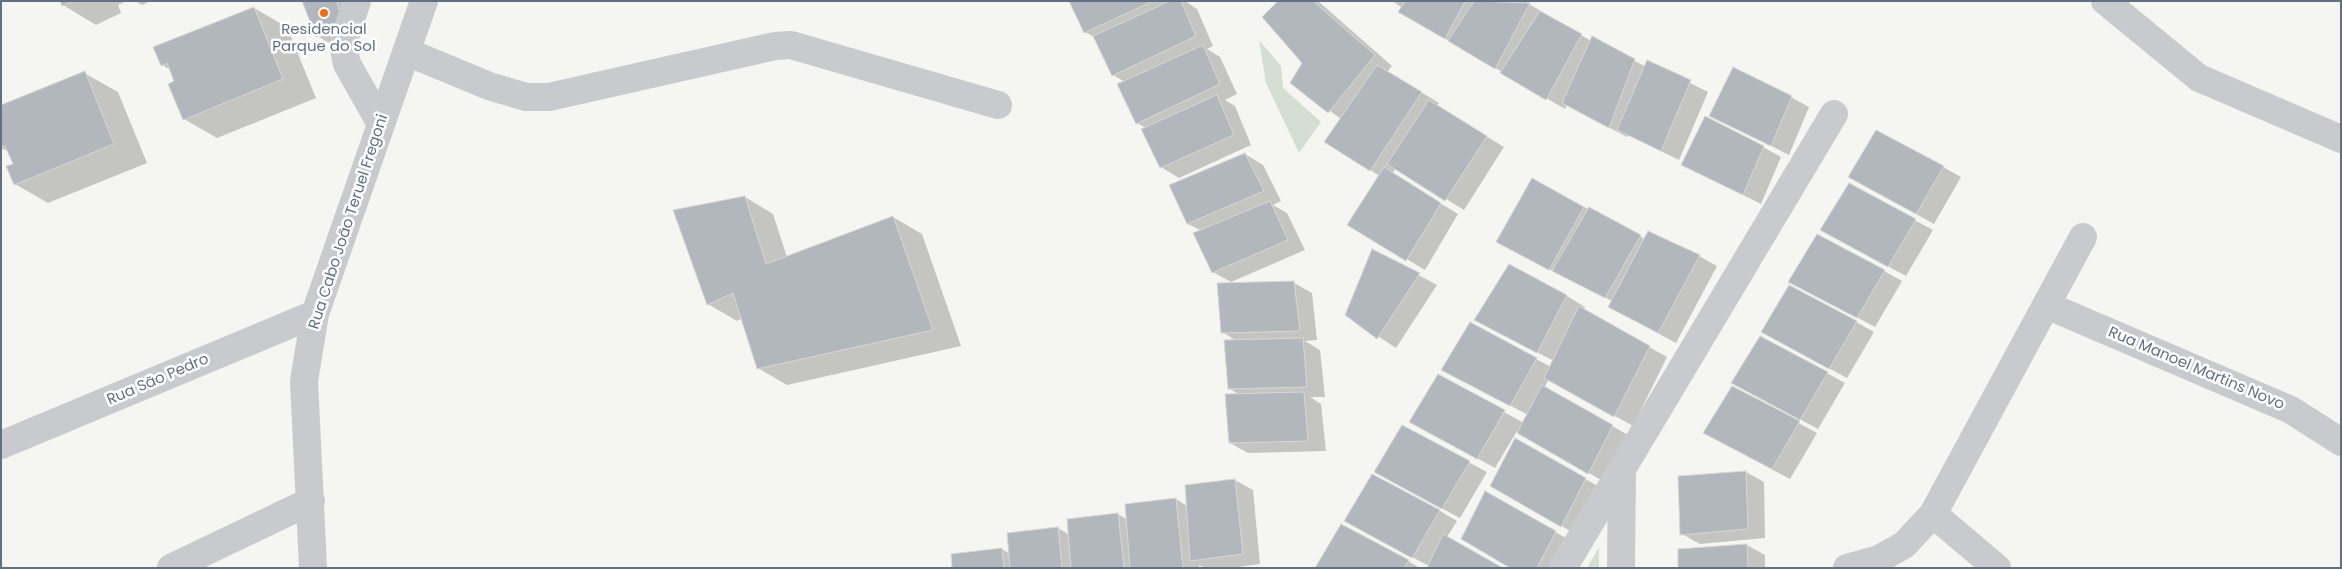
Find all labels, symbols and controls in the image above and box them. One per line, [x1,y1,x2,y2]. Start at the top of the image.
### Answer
marker: Residencial Parque do Sol [318,7,330,19]
place label: Residencial Parque do Sol [272,21,376,56]
street label: Rua Cabo João Teruel Fregoni [306,112,392,332]
street label: Rua Manoel Martins Novo [2105,324,2287,414]
street label: Rua São Pedro [104,350,212,410]

